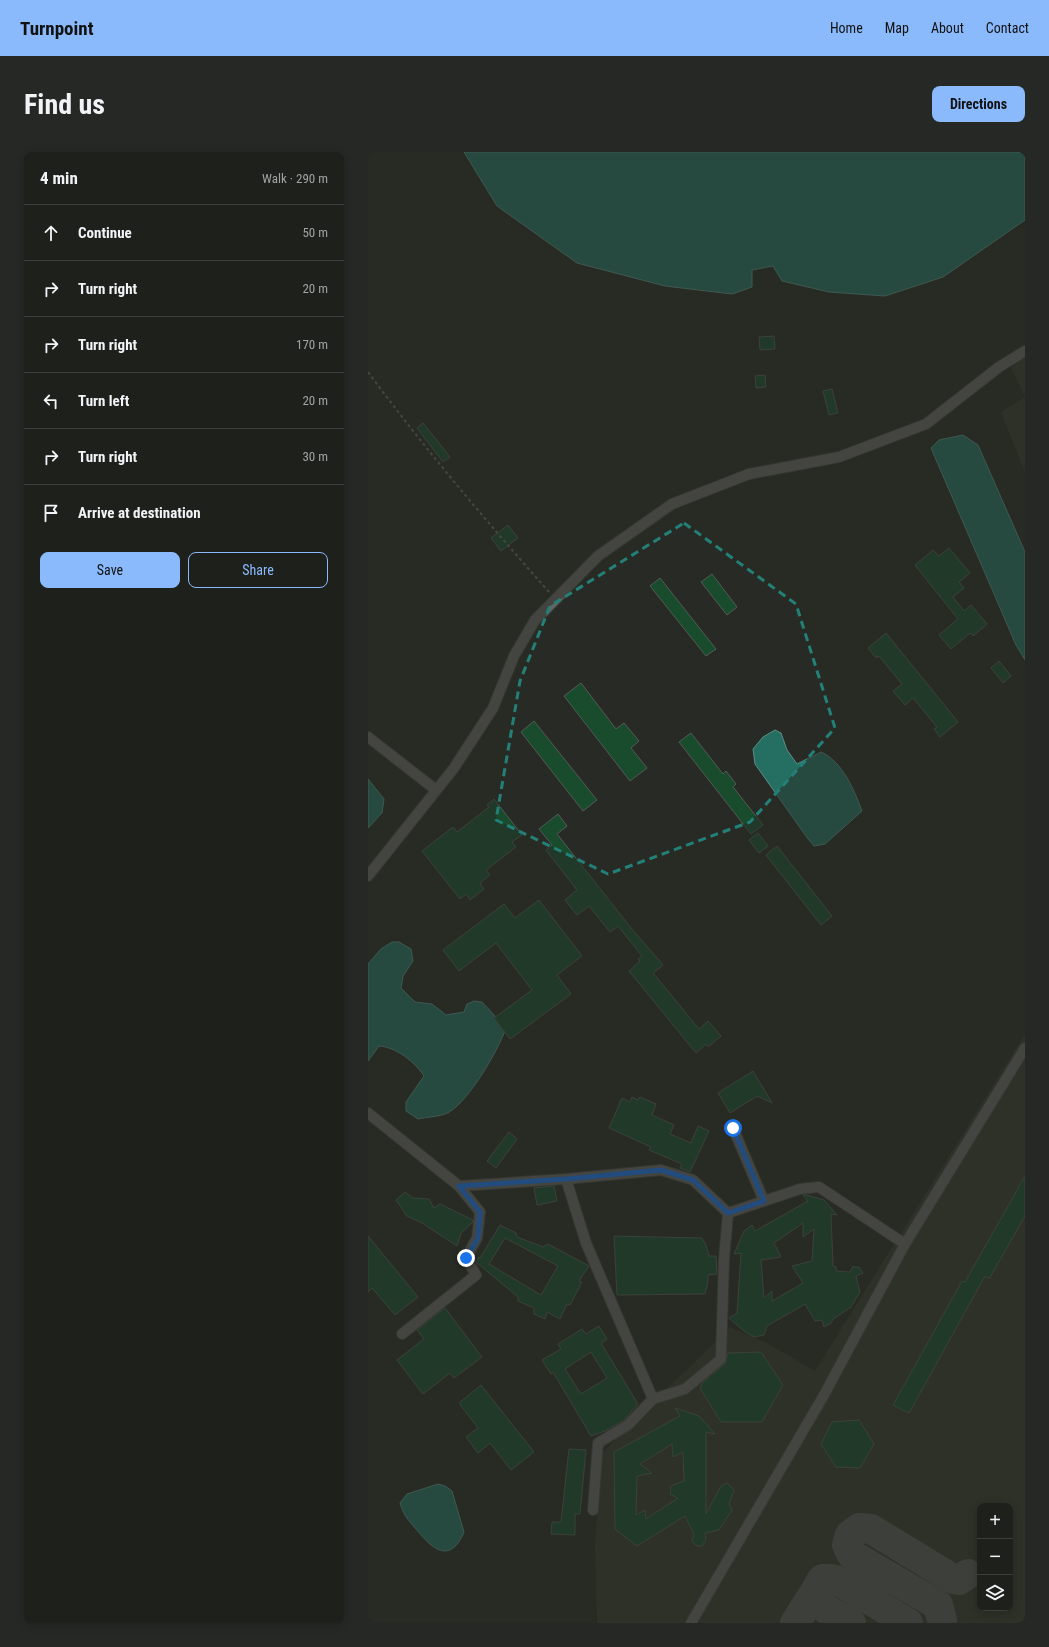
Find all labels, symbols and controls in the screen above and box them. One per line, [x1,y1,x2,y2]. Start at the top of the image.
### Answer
text: Turnpoint [20,17,94,40]
text: Home [830,20,863,36]
text: Map [885,20,909,36]
text: About [931,20,964,36]
text: Contact [986,20,1029,36]
button: Directions [932,86,1025,122]
text: Find us [24,88,105,121]
text: 4 min [40,168,78,188]
text: Walk · 290 m [262,171,328,186]
icon: ahead [40,222,62,244]
text: Continue [78,224,132,242]
text: 50 m [302,225,328,240]
icon: right [40,278,62,300]
text: Turn right [78,280,137,298]
text: 20 m [302,281,328,296]
icon: right [40,334,62,356]
text: Turn right [78,336,137,354]
text: 170 m [296,337,328,352]
icon: left [40,390,62,412]
text: Turn left [78,392,129,410]
text: 20 m [302,393,328,408]
icon: right [40,446,62,468]
text: Turn right [78,448,137,466]
text: 30 m [302,449,328,464]
icon: arrive [40,502,62,524]
text: Arrive at destination [78,504,201,522]
button: Save [40,552,180,588]
button: Share [188,552,328,588]
route start [724,1119,742,1137]
route end [457,1249,475,1267]
map controls [977,1503,1013,1611]
button: + [977,1503,1013,1539]
button: − [977,1539,1013,1575]
button: layers [977,1575,1013,1611]

